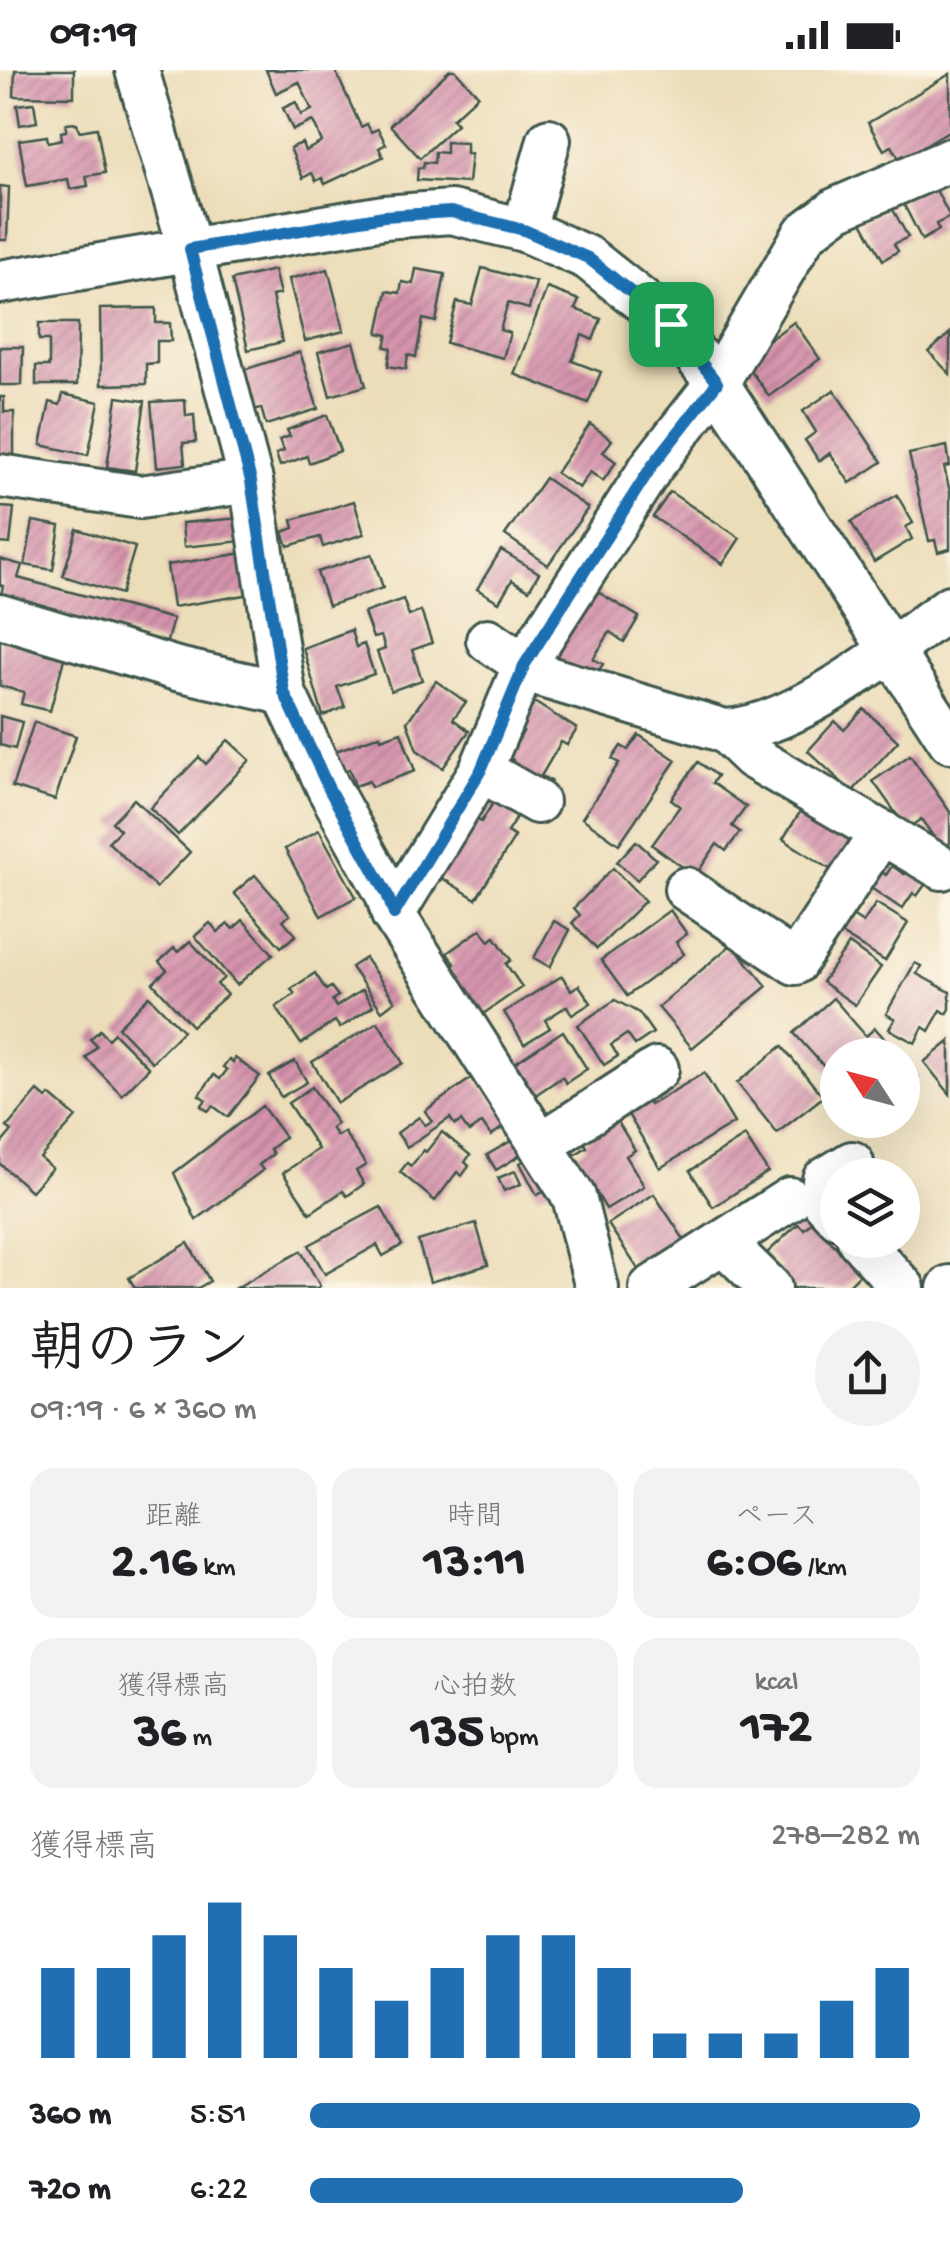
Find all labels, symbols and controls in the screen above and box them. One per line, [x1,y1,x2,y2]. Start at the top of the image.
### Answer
text: 09:19 [50,13,137,57]
pin [629,282,714,367]
icon: arrive [644,297,699,352]
north arrow [820,1038,920,1138]
map controls [820,1038,920,1258]
button: layers [820,1158,920,1258]
button: share [815,1321,920,1426]
text: 朝のラン [30,1322,250,1386]
text: 09:19 · 6 × 360 m [30,1392,257,1430]
text: 距離 [145,1502,201,1535]
text: 時間 [447,1502,503,1535]
text: ペース [735,1502,818,1535]
text: 2.16 [111,1535,197,1594]
text: 13:11 [424,1535,526,1594]
text: 6:06 [706,1535,801,1594]
text: km [197,1552,236,1585]
text: /km [801,1552,847,1585]
text: kcal [755,1667,799,1700]
text: 獲得標高 [117,1672,229,1705]
text: 心拍数 [433,1672,517,1705]
text: 172 [741,1700,812,1759]
text: 36 [134,1705,186,1764]
text: 135 [411,1705,484,1764]
text: m [186,1722,212,1755]
text: bpm [484,1722,539,1755]
text: 278–282 m [771,1818,920,1856]
text: 獲得標高 [30,1830,158,1868]
text: 360 m [30,2097,111,2135]
text: 5:51 [190,2097,247,2135]
text: 720 m [30,2172,111,2210]
text: 6:22 [190,2172,248,2210]

